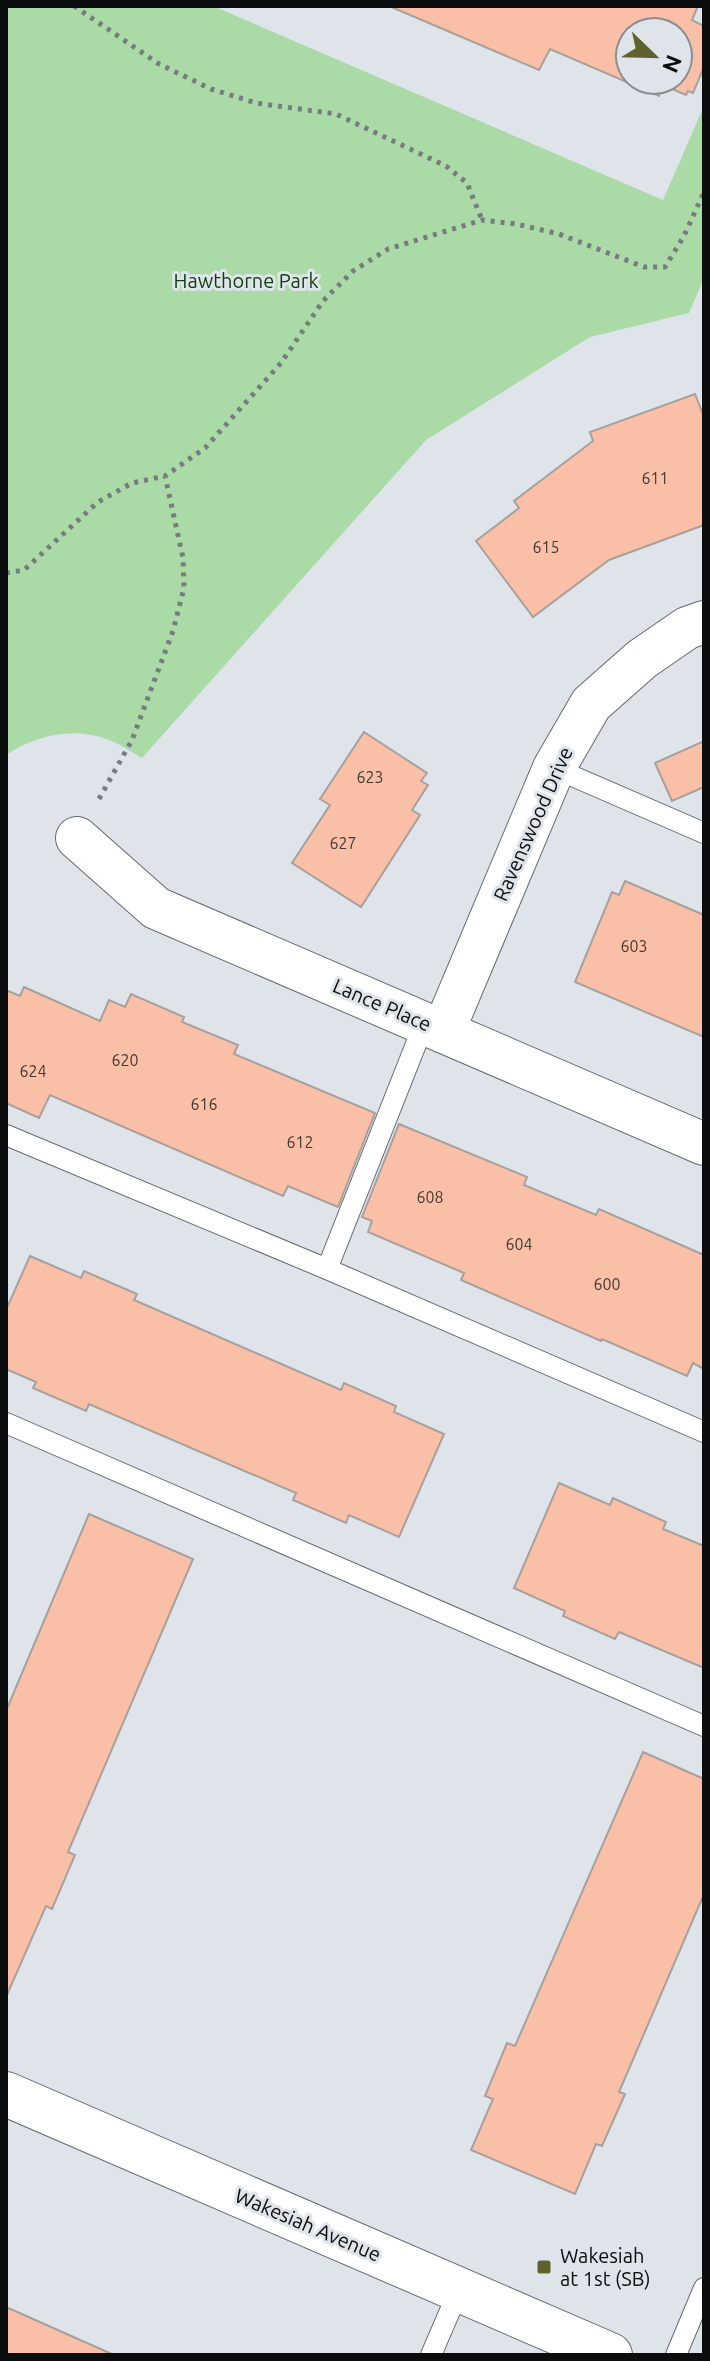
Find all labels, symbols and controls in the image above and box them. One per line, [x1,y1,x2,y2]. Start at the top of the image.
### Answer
north arrow [614,16,694,96]
text: N [658,52,688,76]
park label: Hawthorne Park [173,269,319,292]
house number: 611 [641,469,669,487]
house number: 615 [532,538,560,556]
street label: Ravenswood Drive [488,743,577,904]
house number: 623 [356,768,384,786]
house number: 627 [329,834,357,852]
house number: 603 [620,937,648,955]
street label: Lance Place [330,974,435,1036]
house number: 620 [111,1051,139,1069]
house number: 624 [19,1062,47,1080]
house number: 616 [190,1095,218,1113]
house number: 612 [286,1133,314,1151]
house number: 608 [416,1188,444,1206]
house number: 604 [505,1235,533,1253]
house number: 600 [593,1275,621,1293]
street label: Wakesiah Avenue [232,2183,385,2266]
place label: Wakesiah at 1st (SB) [560,2244,651,2290]
marker: Wakesiah at 1st (SB) [535,2258,553,2276]

